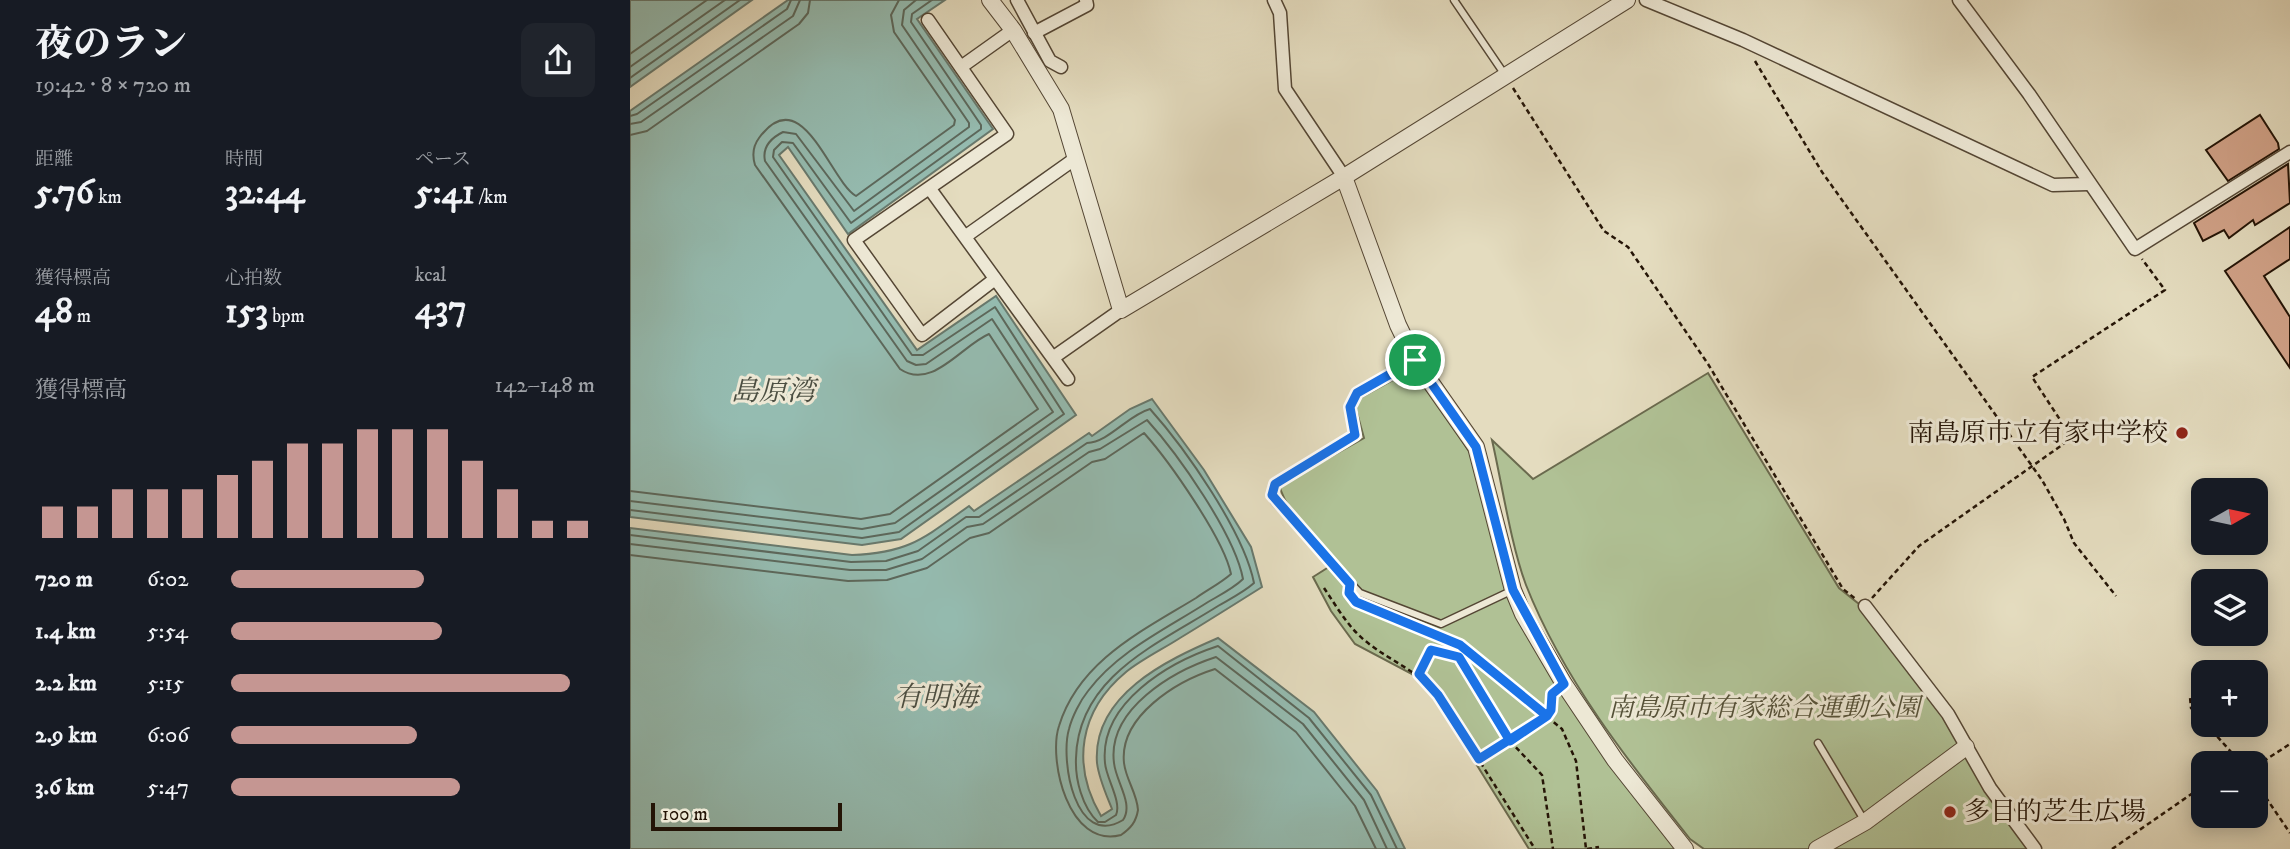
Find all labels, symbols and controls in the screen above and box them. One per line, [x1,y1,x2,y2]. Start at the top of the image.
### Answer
text: 夜のラン [35,21,187,69]
button: share [521,23,595,97]
text: 19:42 · 8 × 720 m [35,71,191,100]
text: 距離 [35,148,73,171]
text: 時間 [225,148,263,171]
text: ペース [415,148,471,171]
text: 5.76 [35,171,94,215]
text: 32:44 [225,171,305,215]
text: 5:41 [415,171,475,215]
text: km [94,186,122,209]
text: /km [475,186,507,209]
text: kcal [415,264,446,287]
text: 獲得標高 [35,267,111,290]
text: 心拍数 [225,267,282,290]
text: 437 [415,287,467,331]
text: 48 [35,290,73,334]
text: 153 [225,290,268,334]
text: m [73,305,91,328]
text: bpm [268,305,305,328]
pin [1385,330,1445,390]
icon: arrive [1396,341,1434,379]
text: 142–148 m [494,371,595,400]
water label: 島原湾 [731,374,819,409]
text: 獲得標高 [35,376,127,405]
place label: 南島原市立有家中学校 [1908,417,2168,450]
marker: 南島原市立有家中学校 [2174,425,2190,441]
north arrow [2191,478,2268,555]
map controls [2191,478,2268,828]
text: 720 m [35,565,93,594]
text: 6:02 [147,565,189,594]
button: layers [2191,569,2268,646]
text: 1.4 km [35,617,96,646]
text: 5:54 [147,617,188,646]
button: + [2191,660,2268,737]
text: 2.2 km [35,669,97,698]
text: 5:15 [147,669,184,698]
water label: 有明海 [894,680,982,715]
park label: 南島原市有家総合運動公園 [1608,692,1924,725]
text: 2.9 km [35,721,97,750]
text: 6:06 [147,721,189,750]
button: − [2191,751,2268,828]
text: 3.6 km [35,773,95,802]
text: 5:47 [147,773,189,802]
place label: 多目的芝生広場 [1964,796,2146,829]
scale bar [651,800,842,832]
text: 100 m [662,803,708,826]
marker: 多目的芝生広場 [1942,804,1958,820]

